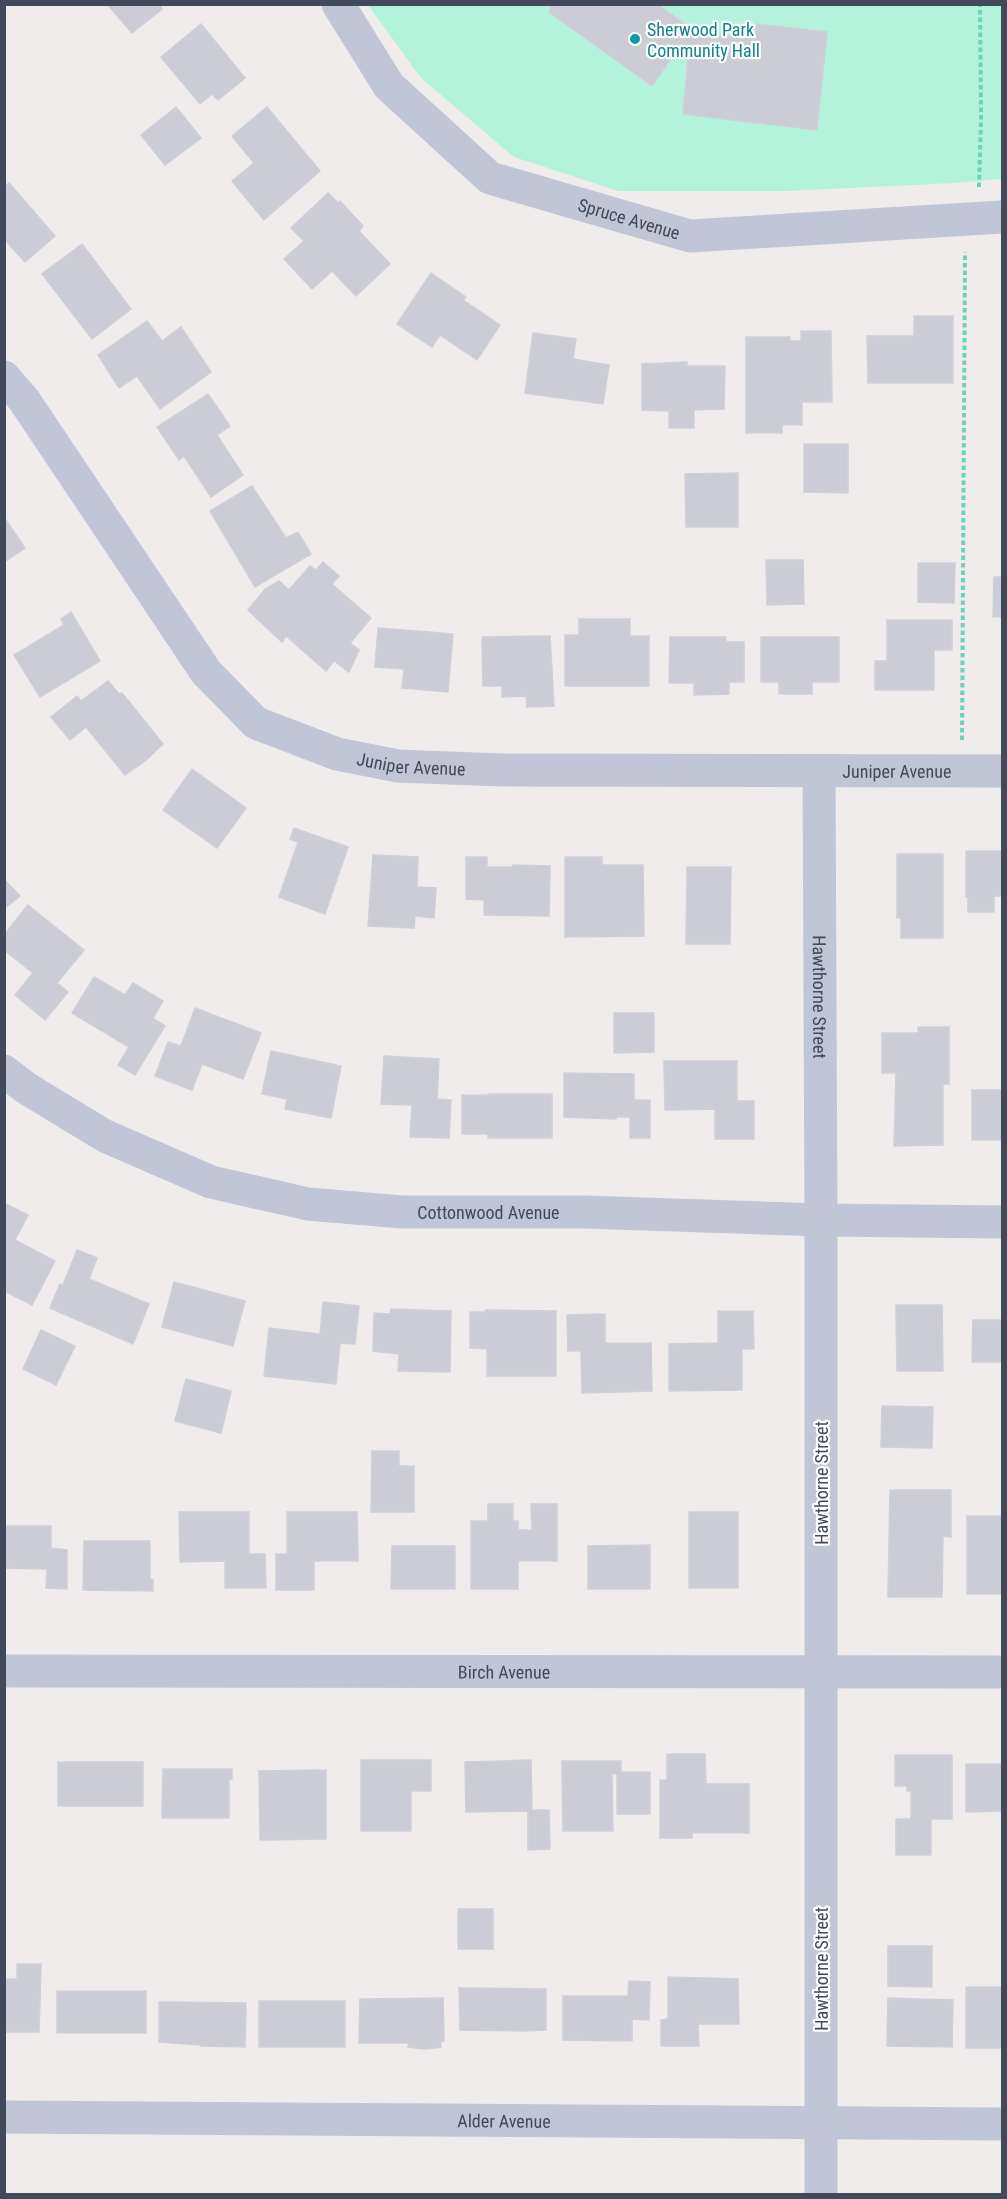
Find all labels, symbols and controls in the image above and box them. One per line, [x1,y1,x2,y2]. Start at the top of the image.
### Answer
place label: Sherwood Park Community Hall [647,19,760,61]
marker: Sherwood Park Community Hall [628,32,642,46]
street label: Spruce Avenue [576,194,683,243]
street label: Juniper Avenue [355,748,466,779]
street label: Juniper Avenue [842,760,951,781]
street label: Hawthorne Street [809,935,831,1059]
street label: Cottonwood Avenue [417,1202,560,1223]
street label: Hawthorne Street [811,1421,832,1545]
street label: Birch Avenue [458,1661,550,1682]
street label: Hawthorne Street [811,1907,832,2031]
street label: Alder Avenue [457,2110,551,2131]

